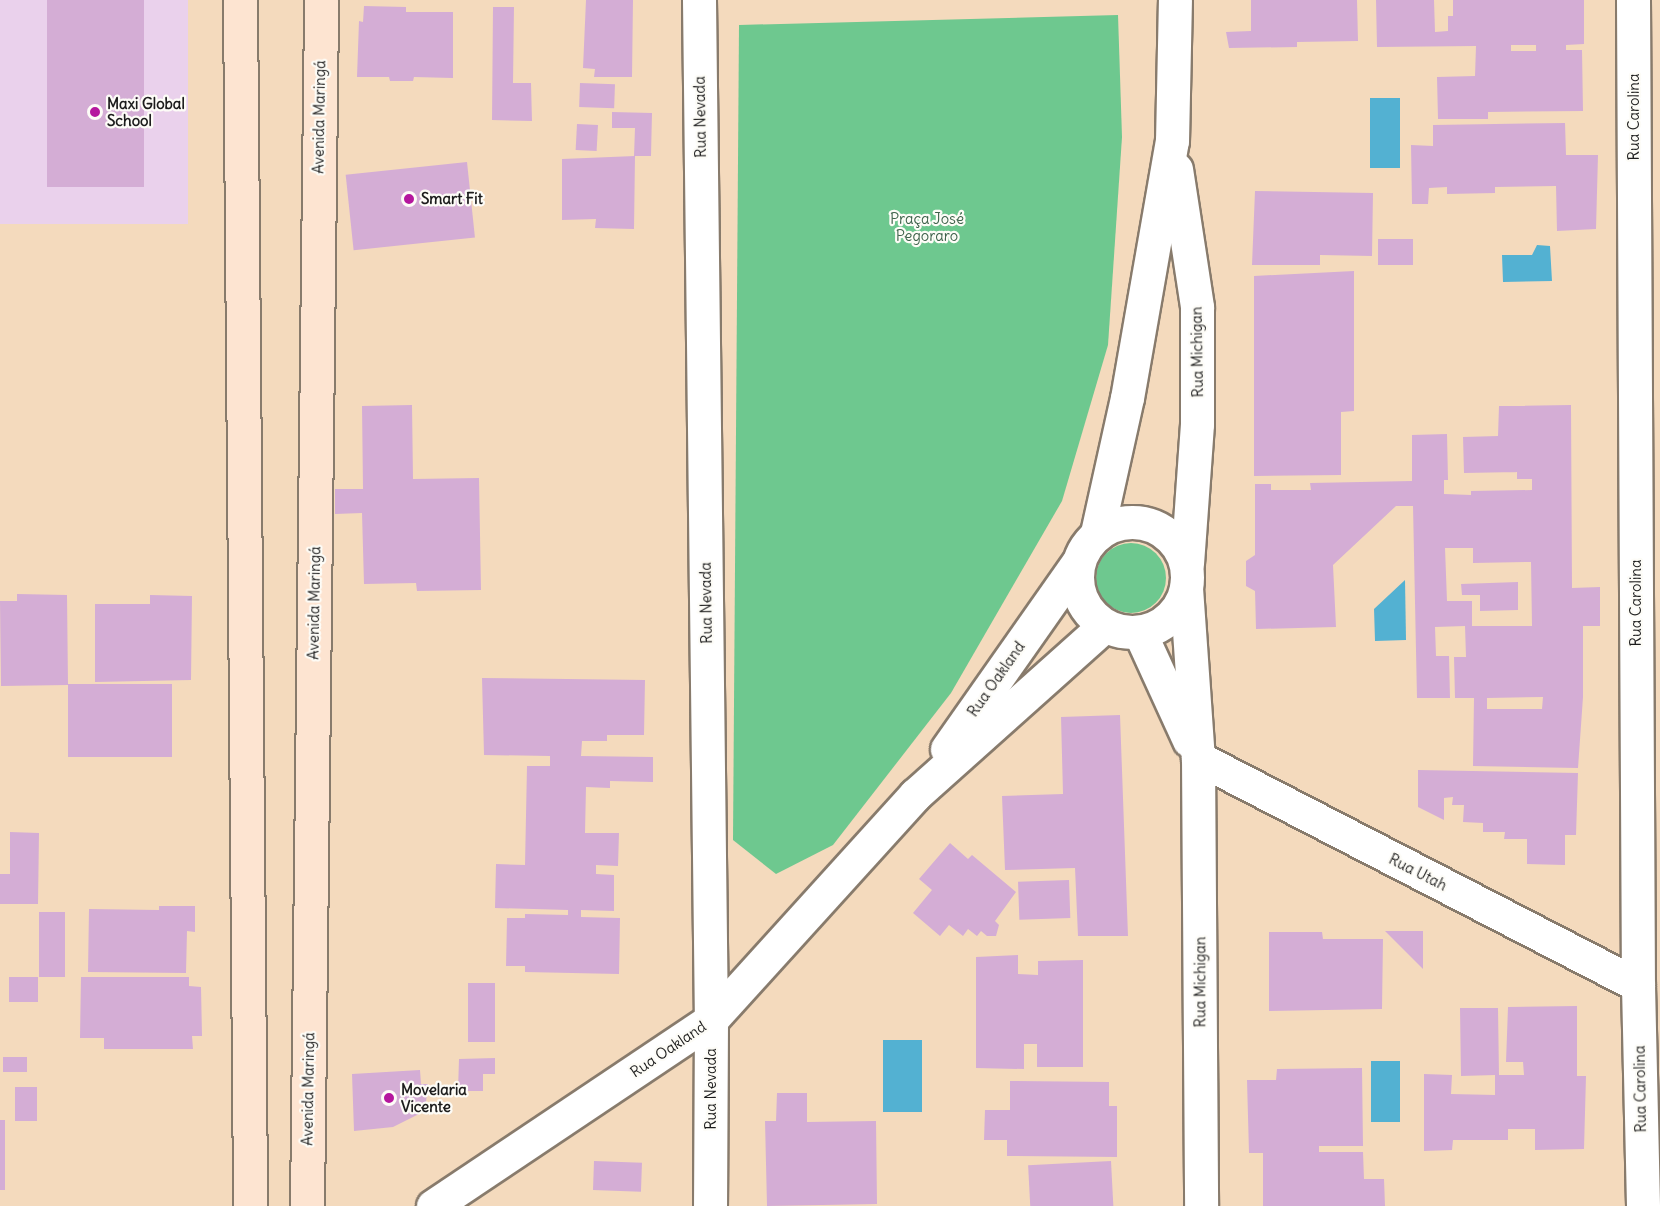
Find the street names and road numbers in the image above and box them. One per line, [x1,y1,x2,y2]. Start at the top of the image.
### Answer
street label: Avenida Maringá [309,60,329,174]
street label: Rua Carolina [1625,74,1643,160]
street label: Rua Nevada [690,76,710,158]
street label: Rua Michigan [1187,306,1207,398]
street label: Avenida Maringá [304,546,324,660]
street label: Rua Carolina [1627,560,1645,646]
street label: Rua Nevada [696,562,716,644]
street label: Rua Oakland [964,638,1028,720]
street label: Rua Utah [1386,850,1450,894]
street label: Rua Michigan [1191,936,1209,1028]
street label: Rua Oakland [627,1017,709,1081]
street label: Avenida Maringá [298,1032,318,1146]
street label: Rua Carolina [1630,1045,1650,1133]
street label: Rua Nevada [702,1048,720,1130]

